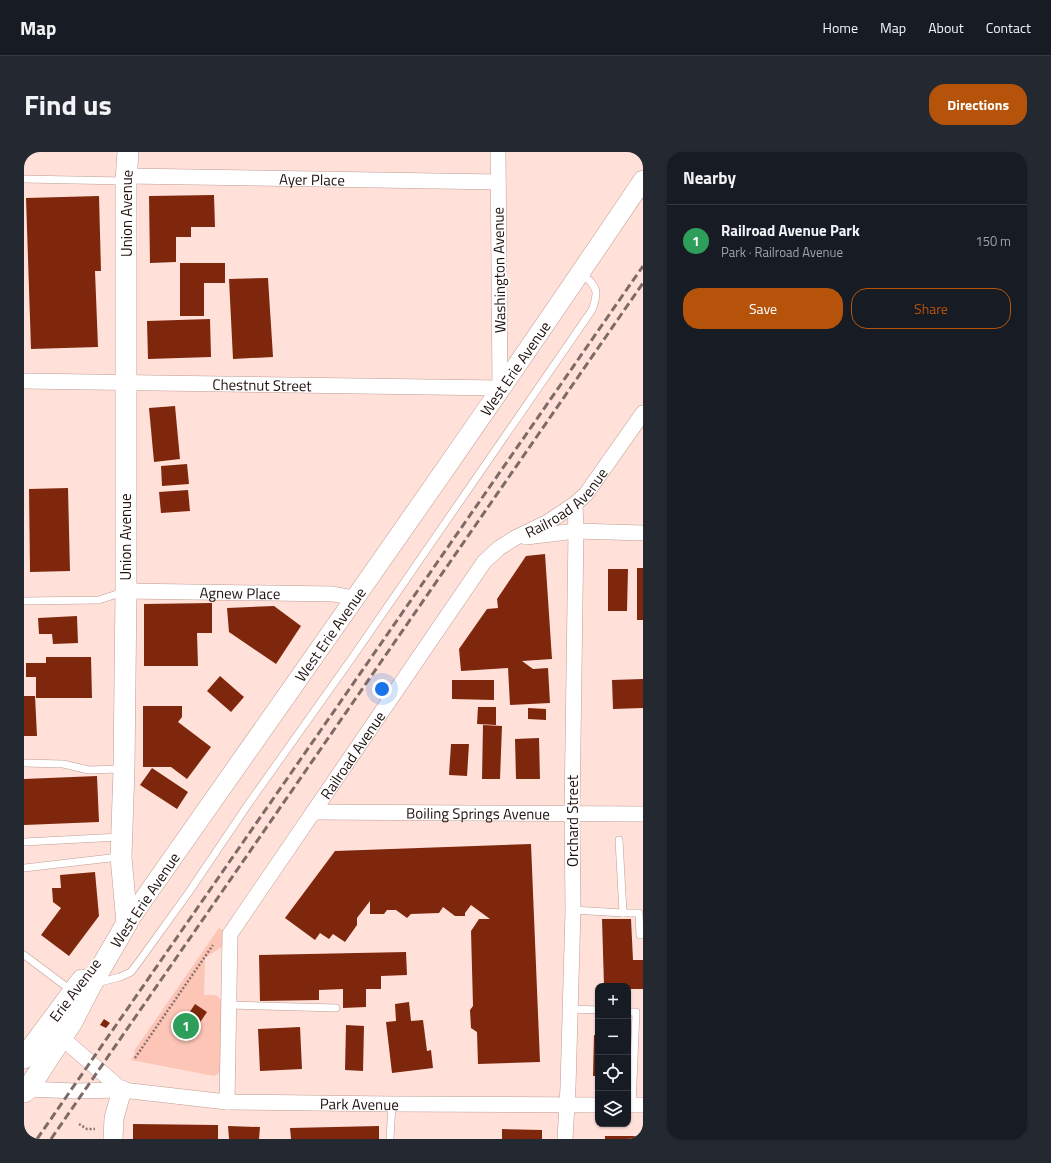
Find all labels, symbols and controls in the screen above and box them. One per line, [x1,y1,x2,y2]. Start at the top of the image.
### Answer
text: Map [20,13,56,42]
text: Home [823,17,858,38]
text: Map [880,17,906,38]
text: About [928,17,964,38]
text: Contact [986,17,1031,38]
text: Find us [24,83,112,126]
button: Directions [929,84,1027,125]
text: Nearby [683,165,736,191]
street label: Ayer Place [279,167,345,191]
street label: Union Avenue [115,169,138,257]
street label: Washington Avenue [486,207,512,333]
text: Railroad Avenue Park [721,219,860,242]
text: 1 [692,231,700,251]
text: 150 m [975,231,1011,251]
text: Park · Railroad Avenue [721,242,843,262]
button: Save [683,288,843,329]
button: Share [851,288,1011,329]
street label: West Erie Avenue [474,316,556,420]
street label: Chestnut Street [212,372,313,397]
street label: Railroad Avenue [521,463,613,543]
street label: Union Avenue [114,493,137,581]
street label: Agnew Place [199,581,281,605]
street label: West Erie Avenue [289,582,371,686]
your location [372,679,392,699]
street label: Railroad Avenue [314,706,391,804]
street label: Orchard Street [561,774,584,867]
street label: Boiling Springs Avenue [406,801,550,825]
street label: West Erie Avenue [105,848,185,952]
street label: Erie Avenue [43,953,107,1027]
map controls [595,983,631,1127]
button: + [595,983,631,1019]
pin: 1 [173,1011,199,1041]
button: − [595,1019,631,1055]
button: locate [595,1055,631,1091]
button: layers [595,1091,631,1127]
street label: Park Avenue [320,1092,399,1116]

